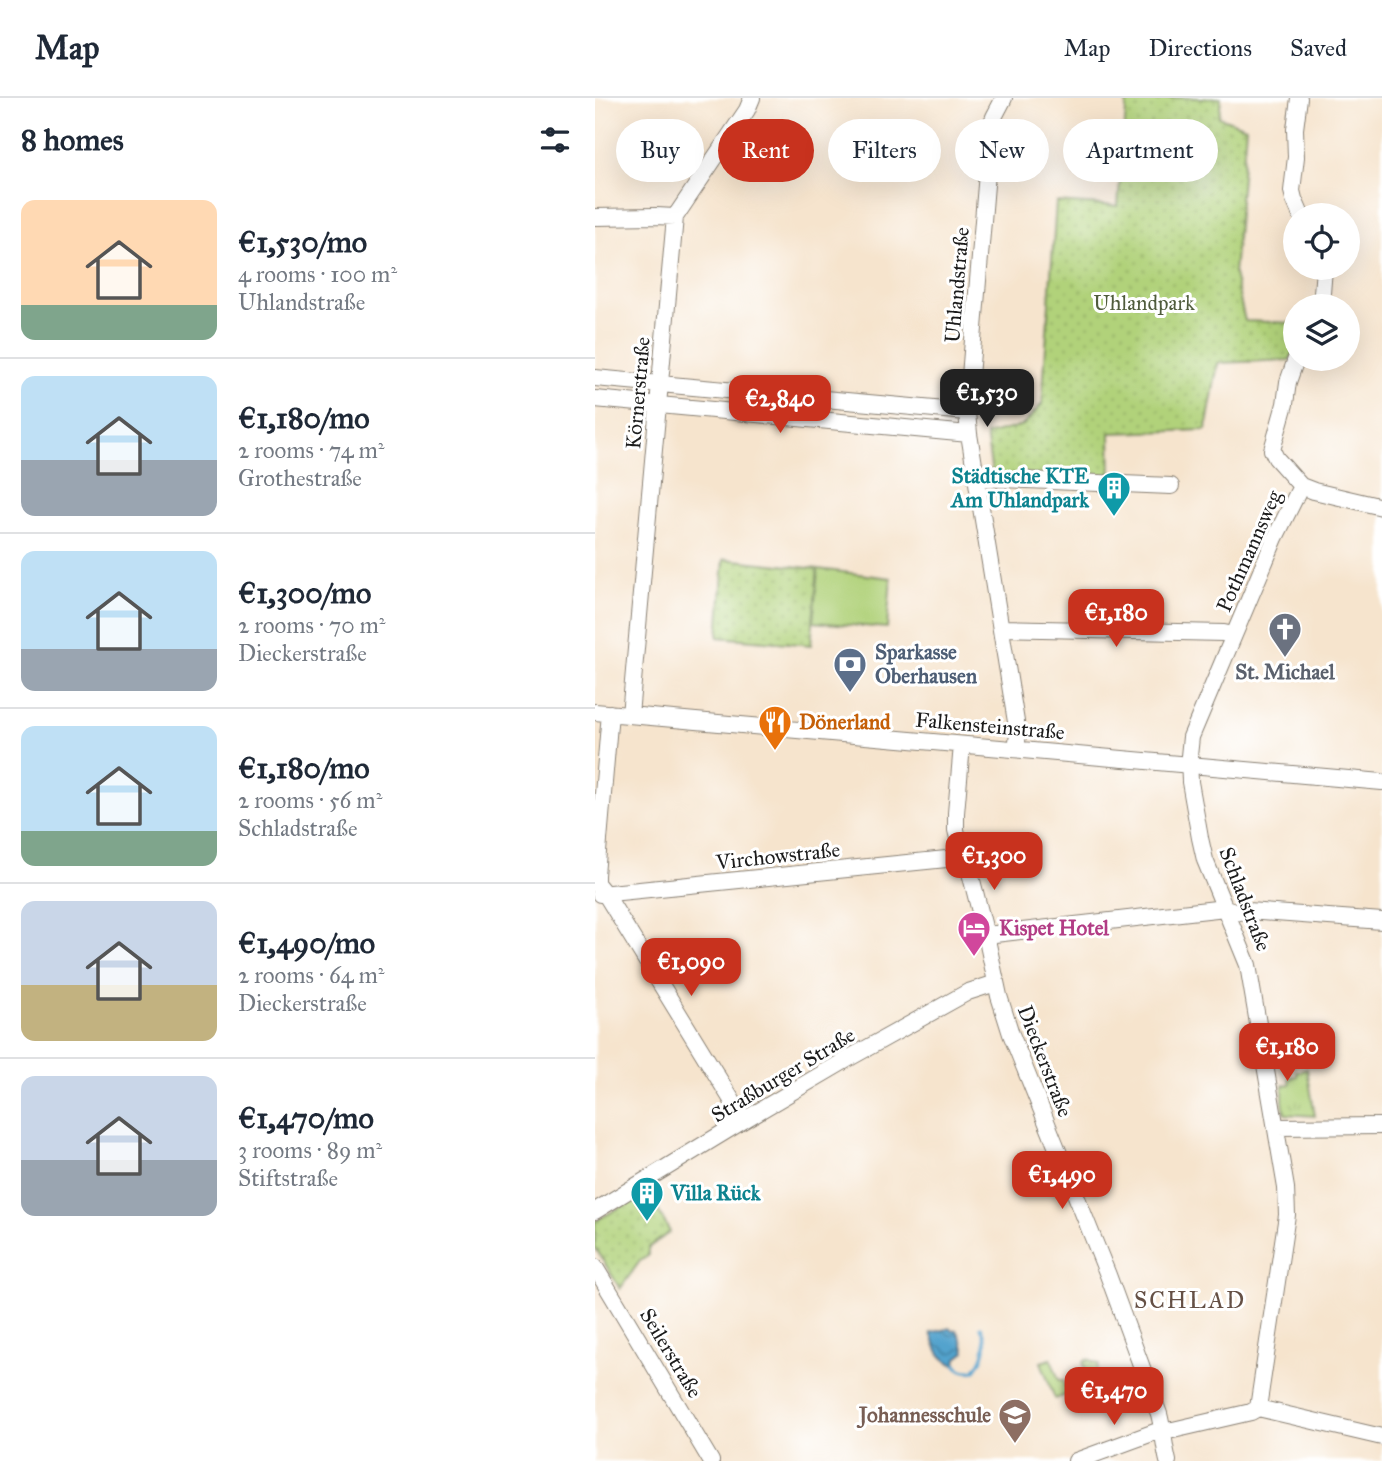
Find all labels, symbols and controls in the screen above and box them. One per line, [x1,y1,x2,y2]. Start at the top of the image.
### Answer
text: Map [35,28,99,68]
text: Map [1064,33,1111,63]
text: Directions [1149,33,1252,63]
text: Saved [1290,33,1347,63]
chip: Buy [616,119,704,182]
chip: Rent [718,119,814,182]
chip: Filters [828,119,941,182]
chip: New [955,119,1049,182]
chip: Apartment [1063,119,1218,182]
icon: filters [536,121,574,159]
text: 8 homes [21,122,124,158]
map controls [1283,203,1360,371]
button: locate [1283,203,1360,280]
text: €1,530/mo [238,224,367,260]
street label: Uhlandstraße [939,226,975,344]
icon: home [77,228,161,312]
text: 4 rooms · 100 m² [238,260,397,288]
text: Uhlandstraße [238,288,365,316]
park label: Uhlandpark [1093,290,1195,316]
button: layers [1283,294,1360,371]
street label: Körnerstraße [620,336,656,450]
pin: €1,530 [930,370,1044,429]
pin: €2,840 [723,376,837,435]
text: €1,530 [956,378,1018,406]
text: €2,840 [745,384,815,412]
text: €1,180/mo [238,400,370,436]
icon: home [77,404,161,488]
text: 2 rooms · 74 m² [238,436,384,464]
place label: Städtische KTE Am Uhlandpark [949,463,1090,513]
text: Grothestraße [238,464,362,492]
building icon: Städtische KTE Am Uhlandpark [1095,469,1133,518]
street label: Pothmannsweg [1211,486,1287,616]
text: €1,300/mo [238,575,371,611]
icon: home [77,579,161,663]
pin: €1,180 [1059,589,1173,649]
text: €1,180 [1084,598,1148,626]
church icon: St. Michael [1266,610,1304,659]
text: 2 rooms · 70 m² [238,611,386,639]
text: Dieckerstraße [238,639,367,667]
place label: Sparkasse Oberhausen [875,639,978,689]
bank icon: Sparkasse Oberhausen [831,645,869,694]
place label: St. Michael [1235,659,1336,685]
restaurant icon: Dönerland [756,703,794,752]
street label: Falkensteinstraße [914,707,1066,746]
place label: Dönerland [799,709,891,735]
text: €1,180/mo [238,750,370,786]
icon: home [77,754,161,838]
text: 2 rooms · 56 m² [238,786,382,814]
text: Schladstraße [238,814,358,842]
pin: €1,300 [937,832,1051,892]
street label: Virchowstraße [714,837,841,876]
text: €1,300 [962,841,1026,869]
street label: Schladstraße [1213,843,1277,955]
hotel icon: Kispet Hotel [955,909,993,958]
place label: Kispet Hotel [999,915,1110,941]
text: €1,490/mo [238,925,375,961]
icon: home [77,929,161,1013]
pin: €1,090 [634,939,748,998]
text: €1,090 [657,947,725,975]
text: 2 rooms · 64 m² [238,961,384,989]
text: Dieckerstraße [238,989,367,1017]
street label: Dieckerstraße [1012,1001,1078,1121]
street label: Straßburger Straße [706,1022,860,1128]
pin: €1,180 [1230,1024,1344,1083]
text: €1,180 [1255,1032,1319,1060]
text: €1,470/mo [238,1100,374,1136]
icon: home [77,1104,161,1188]
text: 3 rooms · 89 m² [238,1136,382,1164]
pin: €1,490 [1005,1152,1119,1211]
text: €1,490 [1028,1160,1096,1188]
text: Stiftstraße [238,1164,338,1192]
building icon: Villa Rück [628,1174,666,1223]
place label: Villa Rück [670,1180,762,1206]
district label: SCHLAD [1134,1286,1246,1314]
street label: Seilerstraße [634,1303,708,1403]
pin: €1,470 [1057,1368,1171,1427]
text: €1,470 [1081,1376,1147,1404]
school or university icon: Johannesschule [996,1396,1034,1445]
place label: Johannesschule [856,1402,991,1429]

